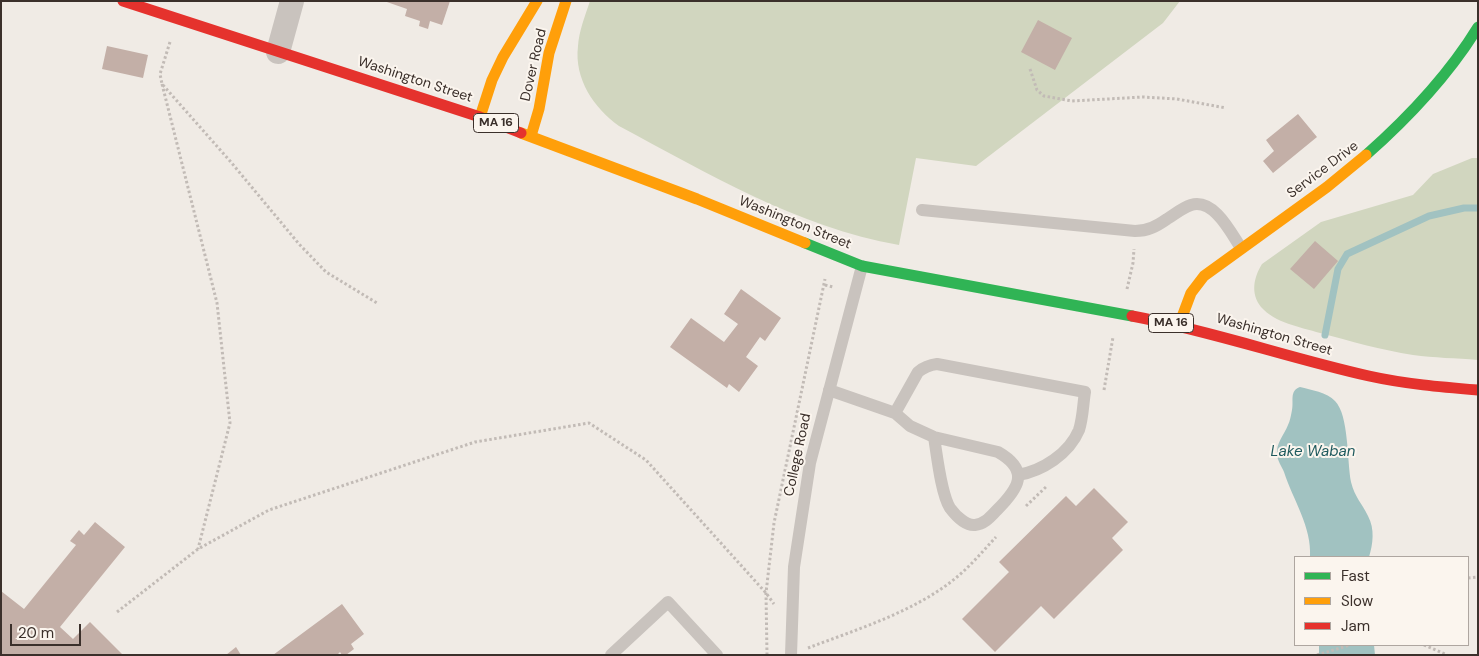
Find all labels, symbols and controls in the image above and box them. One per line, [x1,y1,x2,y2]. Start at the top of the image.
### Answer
street label: Dover Road [517,27,551,103]
street label: Washington Street [355,54,475,106]
road number: MA 16 [474,114,518,132]
street label: Service Drive [1284,138,1362,202]
street label: Washington Street [736,193,854,253]
street label: Washington Street [1214,310,1334,360]
road number: MA 16 [1148,314,1194,332]
street label: College Road [781,412,815,498]
water label: Lake Waban [1271,443,1355,461]
legend [1294,556,1469,646]
text: Fast [1341,566,1370,586]
text: Slow [1341,591,1373,611]
scale bar [12,614,84,646]
text: Jam [1341,616,1370,636]
text: 20 m [18,623,54,643]

